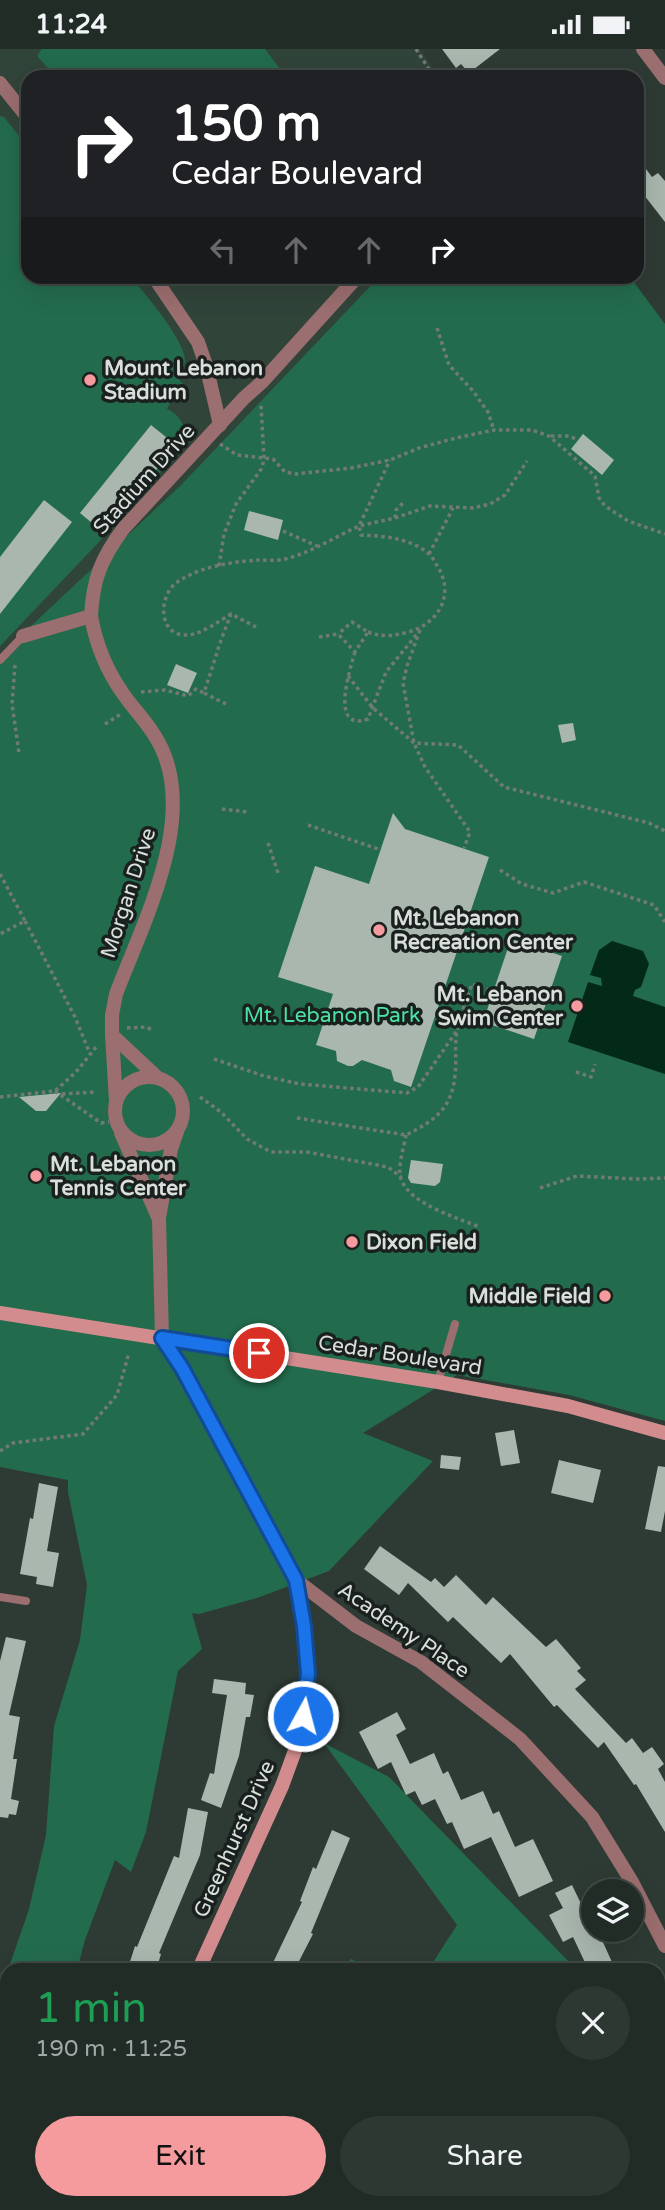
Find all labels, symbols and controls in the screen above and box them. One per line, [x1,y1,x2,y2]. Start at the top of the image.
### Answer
text: 11:24 [35,9,107,40]
text: 150 m [171,95,321,154]
icon: right [56,98,147,189]
text: Cedar Boulevard [171,155,423,193]
icon: left [204,231,242,269]
icon: ahead [277,231,315,269]
icon: ahead [350,231,388,269]
icon: right [423,231,461,269]
place label: Mount Lebanon Stadium [104,356,263,405]
marker: Mount Lebanon Stadium [82,372,98,388]
street label: Stadium Drive [88,419,201,540]
street label: Morgan Drive [96,825,161,961]
place label: Mt. Lebanon Recreation Center [393,906,574,955]
marker: Mt. Lebanon Recreation Center [371,922,387,938]
place label: Mt. Lebanon Swim Center [437,982,564,1031]
marker: Mt. Lebanon Swim Center [569,998,585,1014]
park label: Mt. Lebanon Park [244,1003,420,1028]
place label: Mt. Lebanon Tennis Center [49,1152,187,1201]
marker: Mt. Lebanon Tennis Center [28,1168,44,1184]
place label: Dixon Field [366,1230,477,1255]
marker: Dixon Field [344,1234,360,1250]
place label: Middle Field [468,1284,591,1309]
marker: Middle Field [597,1288,613,1304]
pin [229,1323,289,1383]
street label: Cedar Boulevard [316,1330,484,1381]
icon: arrive [240,1334,278,1372]
street label: Academy Place [333,1577,474,1684]
position arrow [266,1679,340,1753]
street label: Greenhurst Drive [189,1757,280,1921]
map controls [581,1879,644,1942]
button: layers [581,1879,644,1942]
text: 1 min [35,1983,147,2034]
button: close [556,1986,630,2060]
text: 190 m · 11:25 [35,2035,187,2063]
button: Exit [35,2116,326,2196]
button: Share [340,2116,630,2196]

